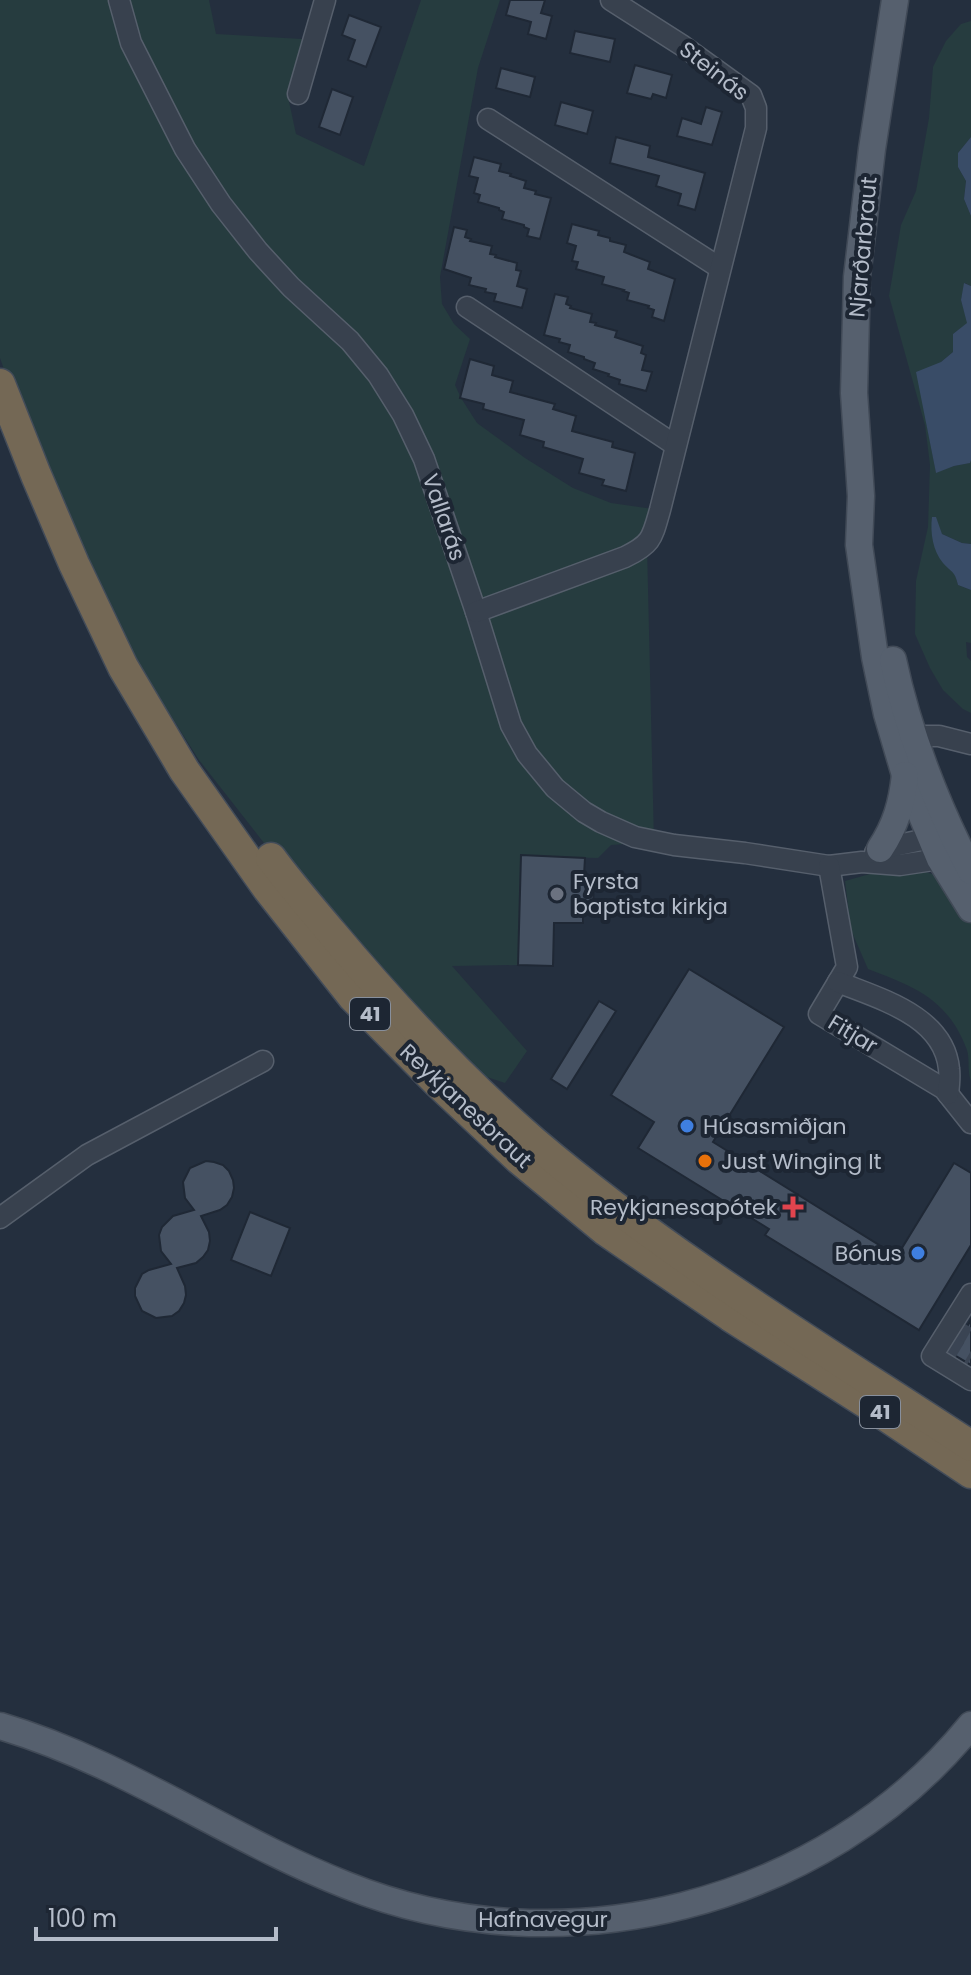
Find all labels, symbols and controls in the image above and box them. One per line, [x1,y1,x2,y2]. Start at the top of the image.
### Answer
street label: Steinás [673,34,755,108]
street label: Njarðarbraut [841,175,885,319]
street label: Vallarás [415,469,473,565]
place label: Fyrsta baptista kirkja [573,866,728,922]
marker: Fyrsta baptista kirkja [548,885,566,903]
road number: 41 [350,998,390,1030]
street label: Fitjar [822,1007,884,1061]
street label: Reykjanesbraut [393,1037,539,1175]
place label: Húsasmiðjan [703,1111,847,1142]
marker: Húsasmiðjan [678,1117,696,1135]
place label: Just Winging It [721,1146,882,1177]
marker: Just Winging It [696,1152,714,1170]
place label: Reykjanesapótek [590,1192,778,1223]
marker: Reykjanesapótek [784,1198,802,1216]
place label: Bónus [835,1238,902,1269]
marker: Bónus [909,1244,927,1262]
road number: 41 [860,1396,900,1428]
scale bar [36,1891,276,1941]
text: 100 m [48,1902,117,1935]
street label: Hafnavegur [478,1904,608,1935]

